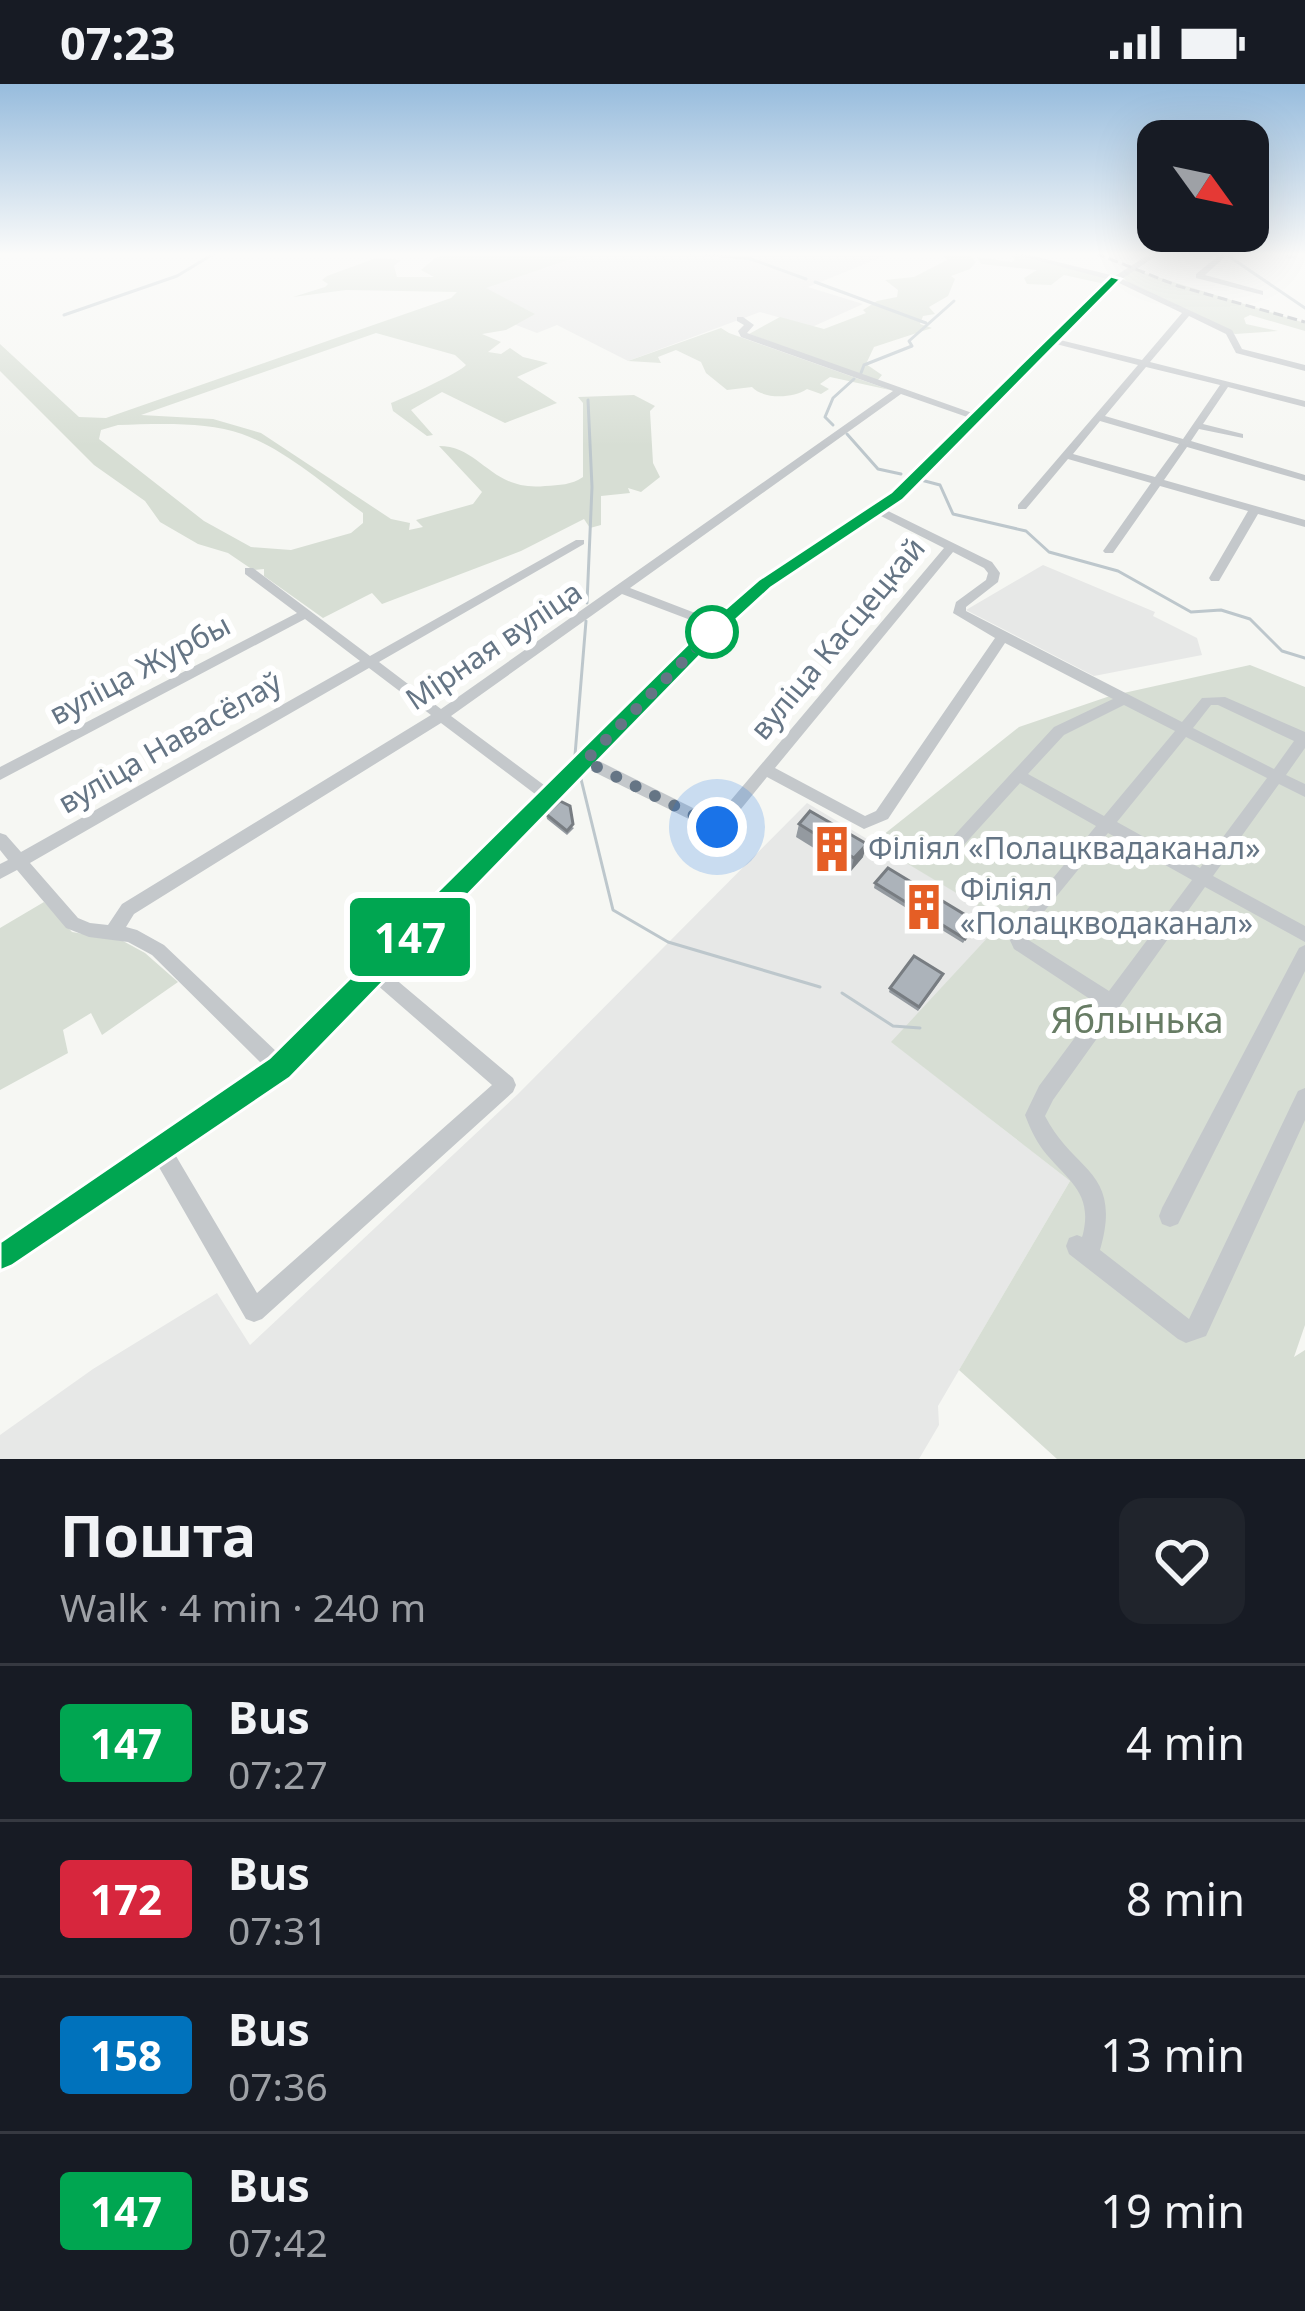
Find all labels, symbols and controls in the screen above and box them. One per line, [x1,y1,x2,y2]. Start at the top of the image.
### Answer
text: 07:23 [60,12,176,73]
north arrow [1137,120,1269,252]
map controls [1137,120,1269,252]
street label: вуліца Касцецкай [740,528,934,748]
street label: Мірная вуліца [397,571,589,719]
street label: вуліца Журбы [42,604,237,734]
unlabelled marker [687,607,737,657]
street label: вуліца Навасёлаў [50,661,289,822]
your location [687,797,747,857]
building icon: Філіял «Полацквадаканал» [807,824,857,874]
place label: Філіял «Полацквадаканал» [868,827,1260,868]
place label: Філіял «Полацкводаканал» [960,868,1253,943]
building icon: Філіял «Полацкводаканал» [899,882,949,932]
line badge: 147 [341,898,479,976]
text: 147 [374,908,446,965]
park label: Яблынька [1050,995,1224,1044]
text: Пошта [60,1496,256,1574]
button: heart [1119,1498,1245,1624]
text: Walk · 4 min · 240 m [60,1580,426,1633]
text: Bus [228,1686,310,1747]
text: 4 min [1126,1712,1245,1773]
text: 147 [90,1714,162,1771]
text: 07:27 [228,1747,328,1800]
text: Bus [228,1842,310,1903]
text: 8 min [1126,1868,1245,1929]
text: 172 [90,1870,162,1927]
text: 07:31 [228,1903,328,1956]
text: Bus [228,1998,310,2059]
text: 13 min [1100,2024,1245,2085]
text: 158 [90,2026,162,2083]
text: 07:36 [228,2059,328,2112]
text: Bus [228,2154,310,2215]
text: 19 min [1100,2180,1245,2241]
text: 147 [90,2182,162,2239]
text: 07:42 [228,2215,328,2268]

